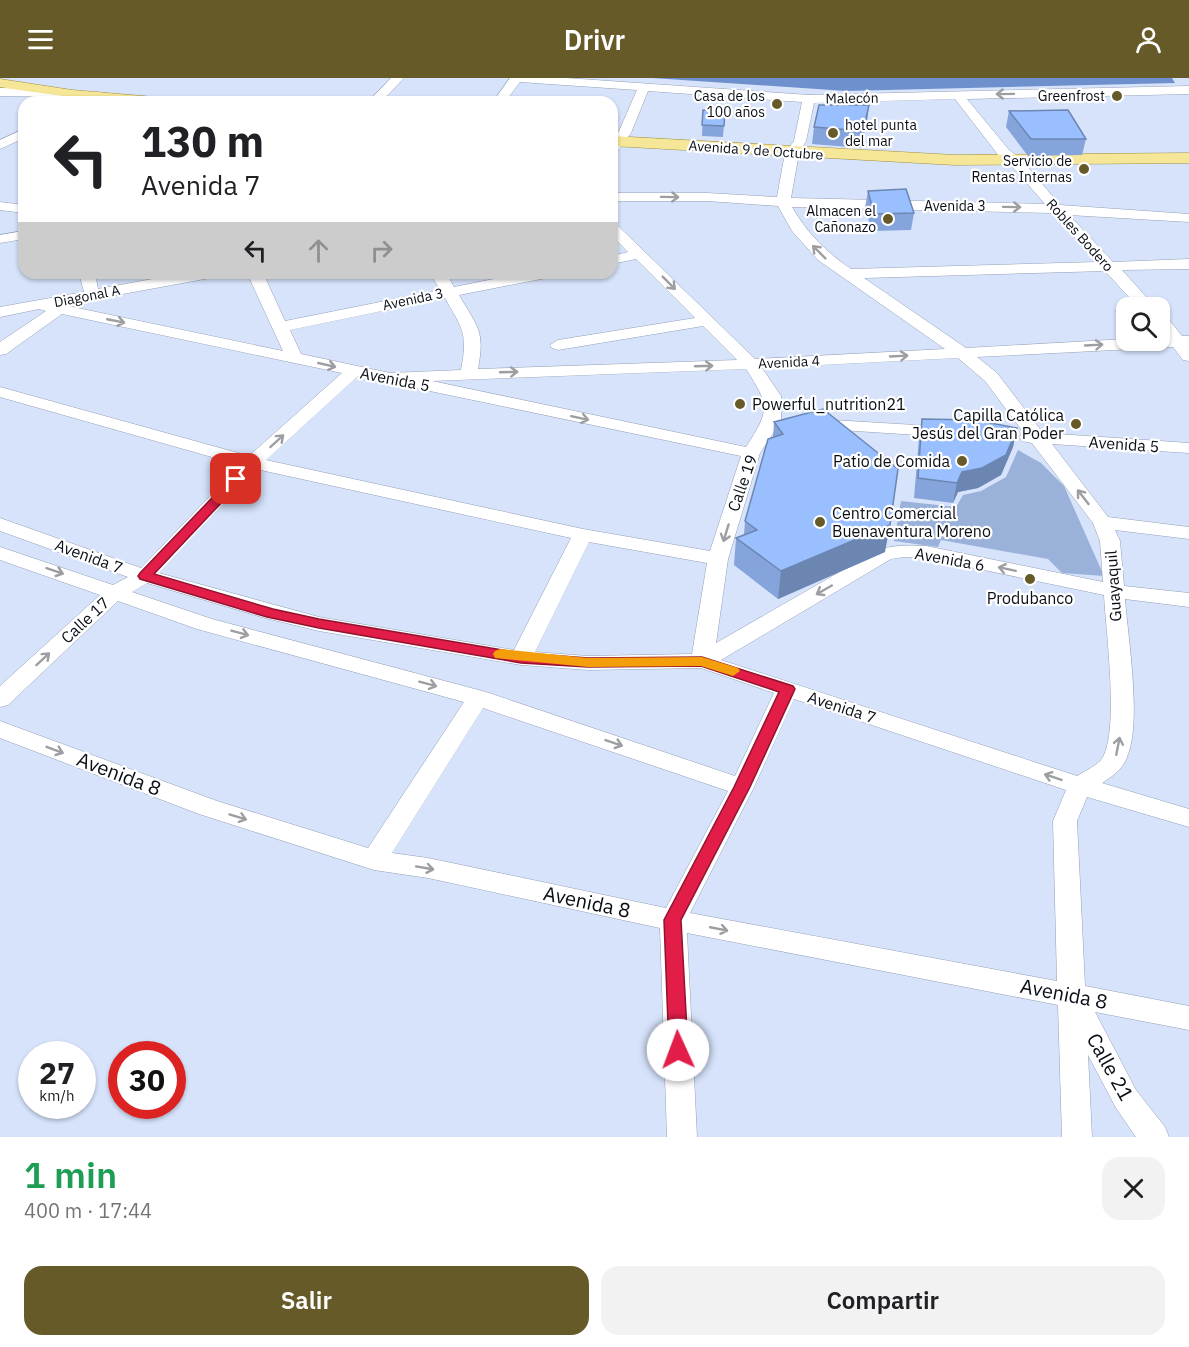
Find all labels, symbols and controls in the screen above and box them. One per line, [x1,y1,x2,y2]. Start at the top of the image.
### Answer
text: Drivr [564,22,625,57]
icon: menu [24,23,57,56]
icon: person [1132,23,1165,56]
place label: Casa de los 100 años [694,87,765,121]
place label: Greenfrost [1038,87,1105,105]
street label: Malecón [825,89,879,107]
one-way arrow [995,89,1015,100]
marker: Greenfrost [1110,89,1124,103]
marker: Casa de los 100 años [770,97,784,111]
text: 130 m [141,114,264,169]
place label: hotel punta del mar [845,116,917,150]
icon: left [42,120,120,198]
marker: hotel punta del mar [826,126,840,140]
street label: Avenida 9 de Octubre [688,136,824,164]
place label: Servicio de Rentas Internas [972,152,1072,186]
marker: Servicio de Rentas Internas [1077,162,1091,176]
text: Avenida 7 [141,167,260,202]
one-way arrow [660,191,680,202]
street label: Robles Bodero [1043,195,1118,275]
street label: Avenida 3 [924,197,986,215]
one-way arrow [1002,201,1022,213]
place label: Almacen el Cañonazo [806,202,876,236]
marker: Almacen el Cañonazo [881,212,895,226]
icon: left [239,234,272,267]
icon: ahead [302,234,335,267]
icon: right [365,234,398,267]
one-way arrow [812,245,827,260]
one-way arrow [661,275,676,290]
street label: Diagonal A [52,281,122,311]
street label: Avenida 3 [381,284,445,314]
map controls [1116,297,1170,351]
button: search [1116,297,1170,351]
one-way arrow [106,316,125,327]
one-way arrow [1083,340,1103,351]
one-way arrow [888,350,908,361]
street label: Avenida 4 [758,351,820,373]
one-way arrow [318,359,337,371]
one-way arrow [694,360,714,372]
street label: Avenida 5 [358,362,432,396]
one-way arrow [499,366,519,377]
place label: Powerful_nutrition21 [752,394,906,414]
marker: Powerful_nutrition21 [733,397,747,411]
place label: Capilla Católica Jesús del Gran Poder [912,405,1064,443]
one-way arrow [570,412,589,424]
marker: Capilla Católica Jesús del Gran Poder [1069,417,1083,431]
street label: Avenida 5 [1088,432,1160,456]
one-way arrow [269,434,284,448]
place label: Patio de Comida [833,451,950,471]
street label: Calle 19 [723,452,761,514]
pin [210,453,261,504]
marker: Patio de Comida [955,454,969,468]
icon: arrive [219,462,252,495]
one-way arrow [1076,489,1089,505]
place label: Centro Comercial Buenaventura Moreno [832,503,991,541]
marker: Centro Comercial Buenaventura Moreno [813,515,827,529]
one-way arrow [720,523,731,542]
street label: Avenida 7 [52,535,126,577]
street label: Avenida 6 [913,543,987,575]
street label: Guayaquil [1101,550,1125,622]
one-way arrow [998,563,1017,574]
one-way arrow [45,567,64,578]
marker: Produbanco [1023,572,1037,586]
one-way arrow [816,585,833,597]
place label: Produbanco [987,588,1073,608]
street label: Calle 17 [57,593,113,647]
one-way arrow [230,628,249,640]
one-way arrow [35,652,50,666]
one-way arrow [419,679,438,691]
street label: Avenida 7 [805,687,879,727]
one-way arrow [1113,736,1124,756]
one-way arrow [604,739,623,750]
one-way arrow [45,745,63,756]
street label: Avenida 8 [73,745,165,802]
one-way arrow [1044,770,1063,781]
one-way arrow [228,813,247,824]
one-way arrow [415,863,435,874]
street label: Avenida 8 [541,879,633,924]
one-way arrow [709,923,729,934]
street label: Avenida 8 [1018,972,1110,1015]
position arrow [646,1018,710,1082]
street label: Calle 21 [1081,1028,1140,1105]
speed limit sign: 30 [108,1041,186,1119]
text: 27 [39,1053,75,1092]
text: km/h [39,1086,75,1105]
text: 1 min [24,1151,117,1198]
button: close [1102,1157,1165,1220]
text: 400 m · 17:44 [24,1197,152,1224]
button: Salir [24,1266,589,1335]
button: Compartir [601,1266,1165,1335]

